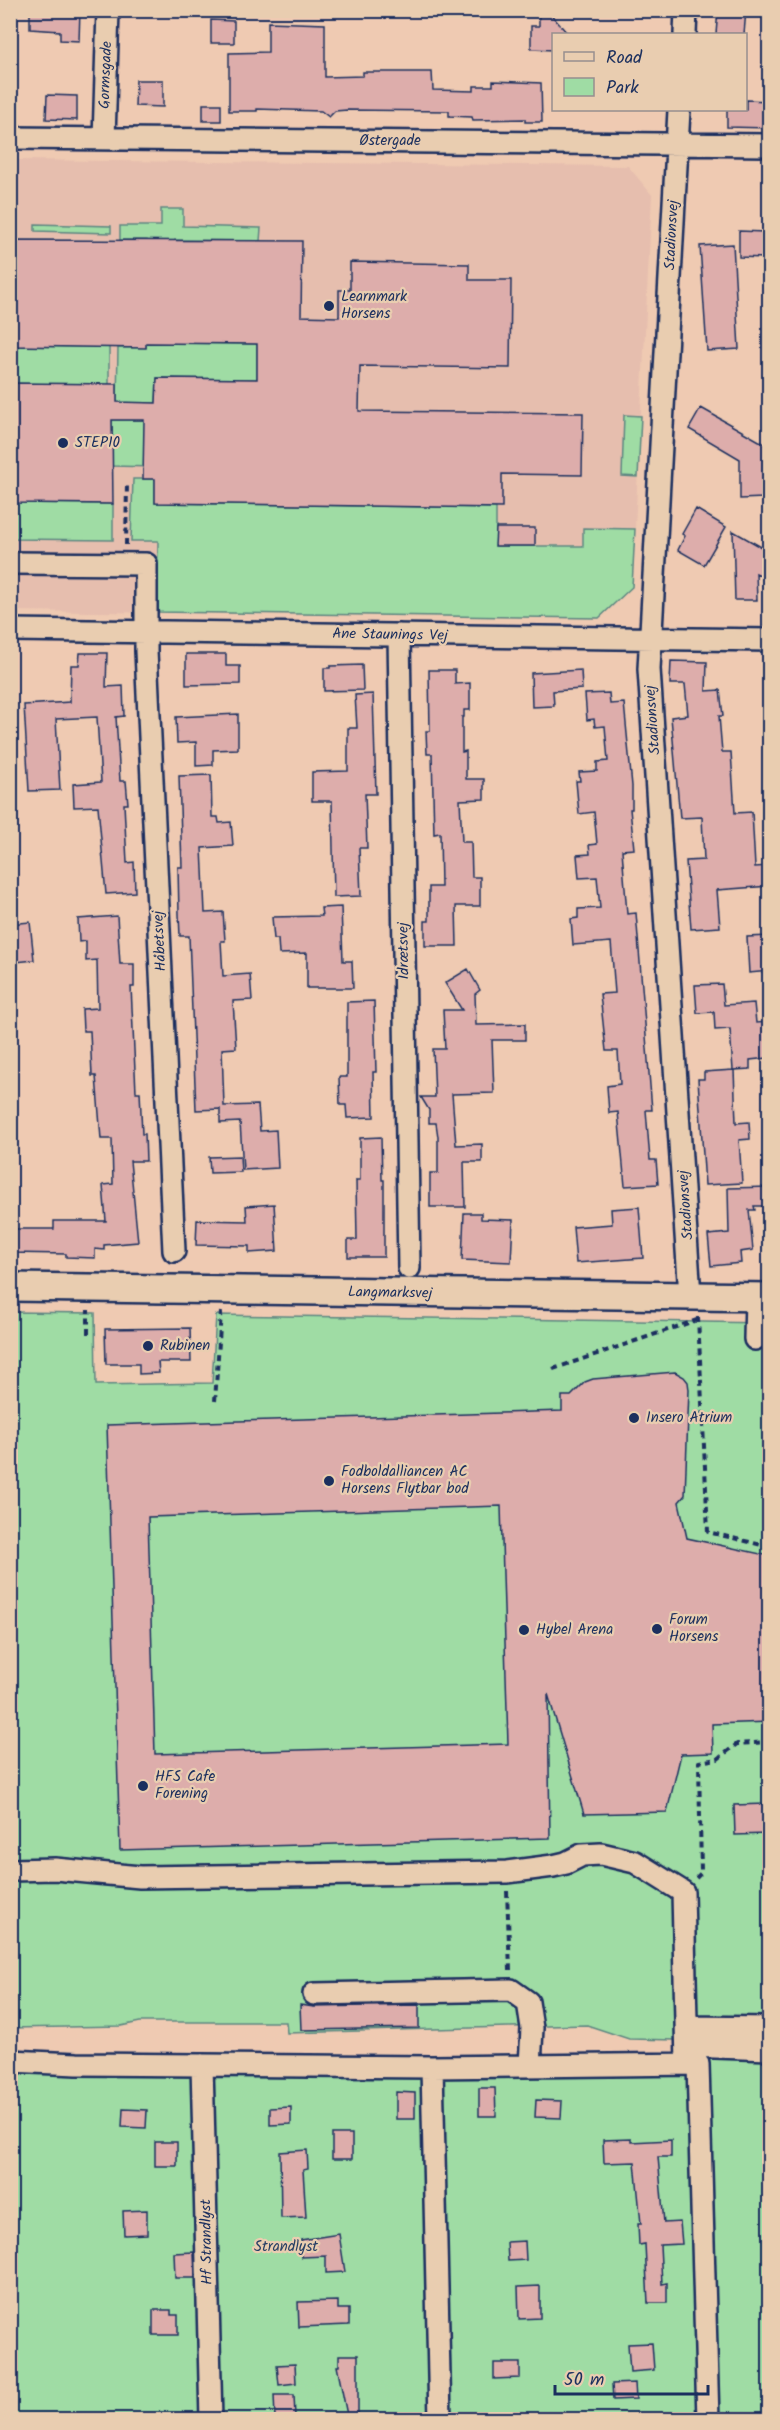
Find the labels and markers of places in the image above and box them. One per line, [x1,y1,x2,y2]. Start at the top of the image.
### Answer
place label: Learnmark Horsens [341,285,408,326]
marker: Learnmark Horsens [322,299,336,313]
place label: STEP10 [75,431,121,455]
marker: STEP10 [56,436,70,450]
place label: Rubinen [160,1334,210,1358]
marker: Rubinen [141,1339,155,1353]
place label: Insero Atrium [646,1406,732,1430]
marker: Insero Atrium [627,1411,641,1425]
place label: Fodboldalliancen AC Horsens Flytbar bod [341,1460,469,1501]
marker: Fodboldalliancen AC Horsens Flytbar bod [322,1474,336,1488]
place label: Forum Horsens [669,1608,719,1649]
place label: Hybel Arena [536,1618,613,1642]
marker: Forum Horsens [650,1622,664,1636]
marker: Hybel Arena [517,1623,531,1637]
place label: HFS Cafe Forening [155,1765,216,1806]
marker: HFS Cafe Forening [136,1779,150,1793]

